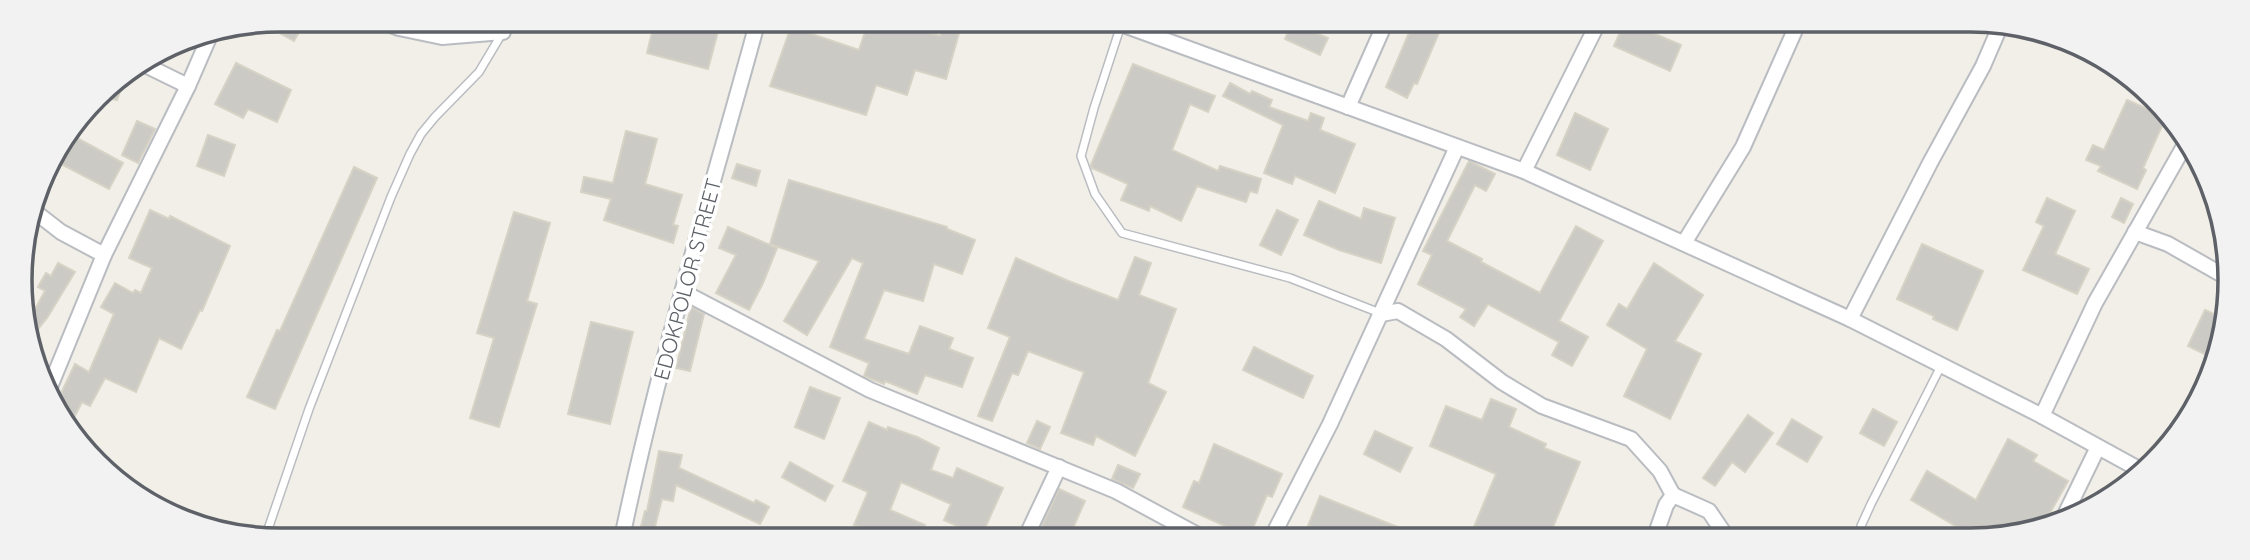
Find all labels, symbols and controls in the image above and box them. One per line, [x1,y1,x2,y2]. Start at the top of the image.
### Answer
street label: EDOKPOLOR STREET [648,175,726,383]

